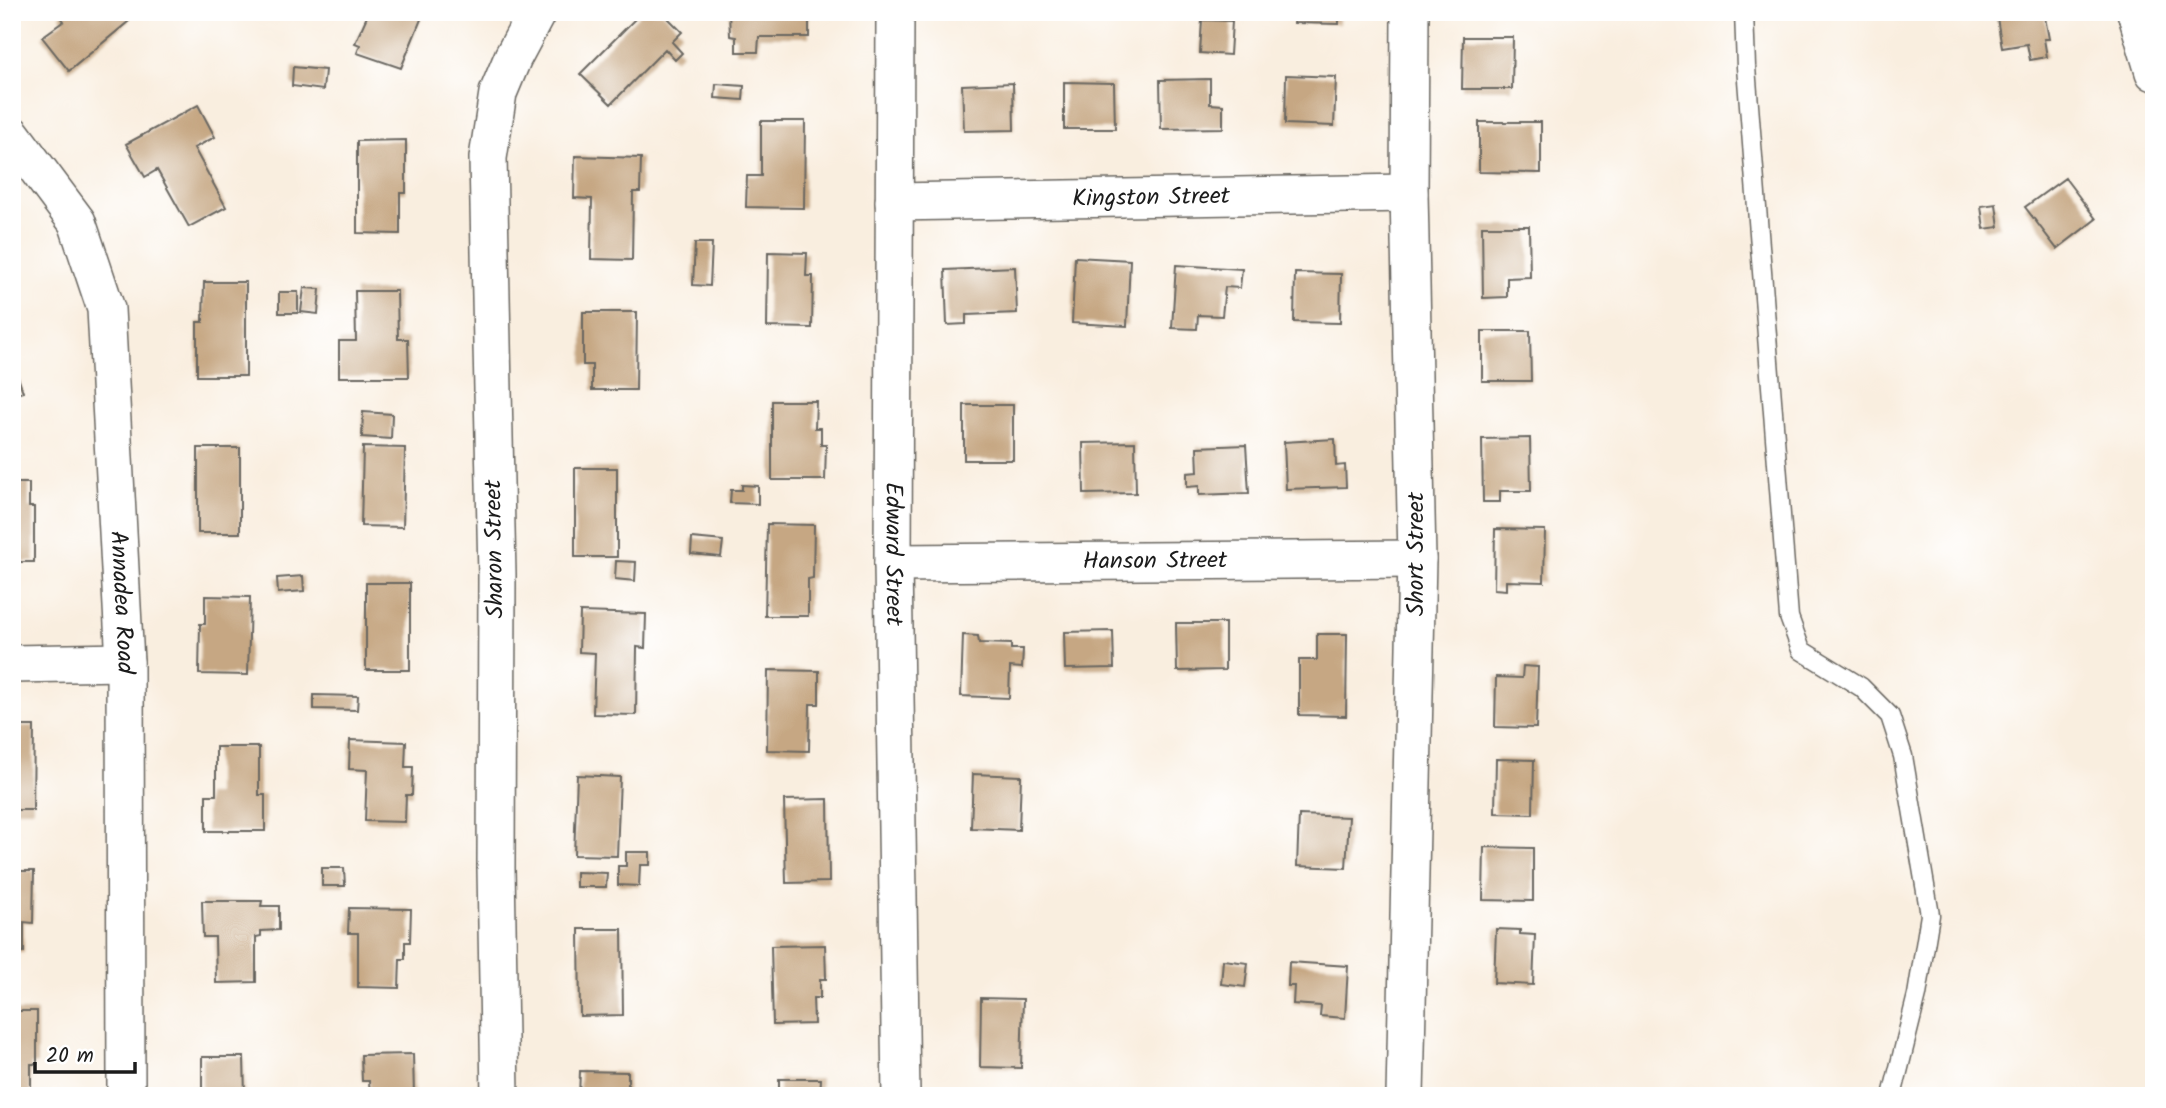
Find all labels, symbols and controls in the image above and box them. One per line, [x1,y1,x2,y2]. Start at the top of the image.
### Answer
street label: Kingston Street [1072,177,1231,218]
street label: Sharon Street [474,478,516,619]
street label: Edward Street [873,482,913,627]
street label: Short Street [1397,491,1436,616]
street label: Annadea Road [98,530,145,675]
street label: Hanson Street [1083,541,1228,581]
scale bar [35,1031,135,1075]
text: 20 m [46,1040,94,1073]

